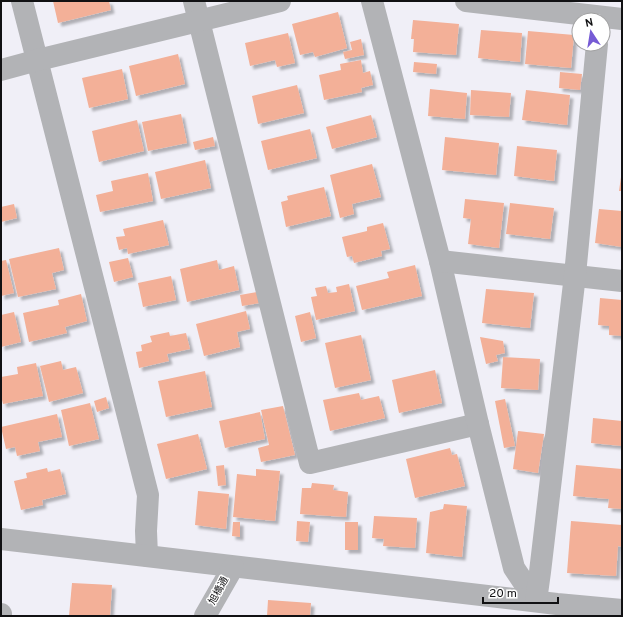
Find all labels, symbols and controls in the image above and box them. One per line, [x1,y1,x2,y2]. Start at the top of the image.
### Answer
north arrow [571,12,611,52]
text: N [584,16,594,31]
street label: 旭橋通 [206,575,232,607]
scale bar [483,579,558,605]
text: 20 m [489,586,517,602]

